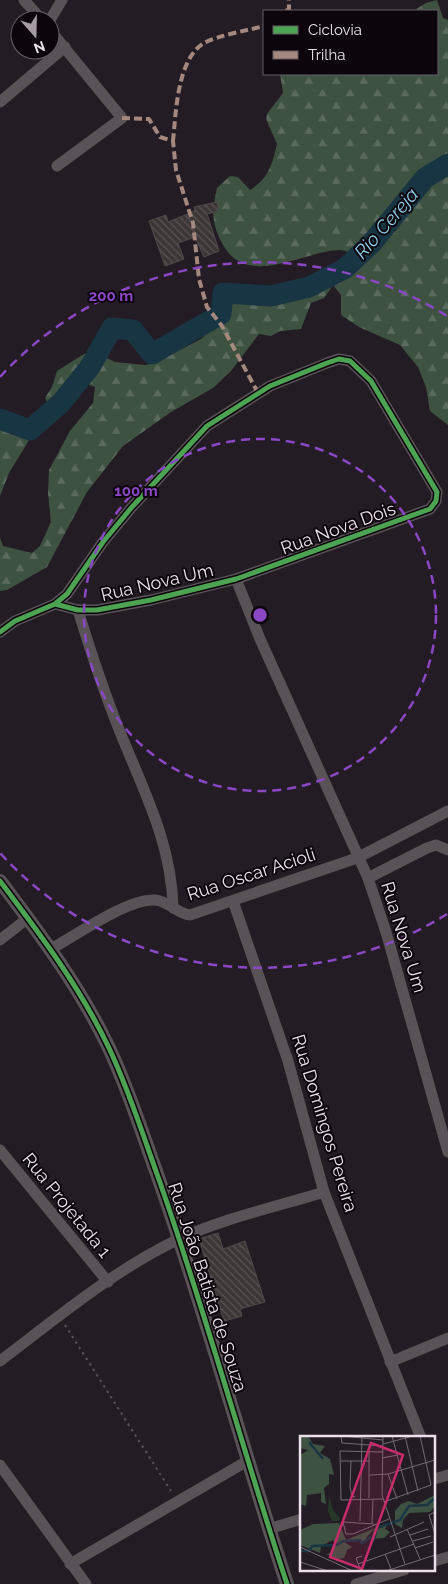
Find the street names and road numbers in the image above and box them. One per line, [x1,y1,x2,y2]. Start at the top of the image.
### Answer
street label: Rua Nova Dois [278,497,399,559]
street label: Rua Nova Um [99,559,215,605]
street label: Rua Oscar Acioli [184,843,318,905]
street label: Rua Nova Um [377,879,431,995]
street label: Rua Domingos Pereira [288,1032,362,1214]
street label: Rua Projetada 1 [18,1149,116,1262]
street label: Rua João Batista de Souza [164,1180,252,1394]

